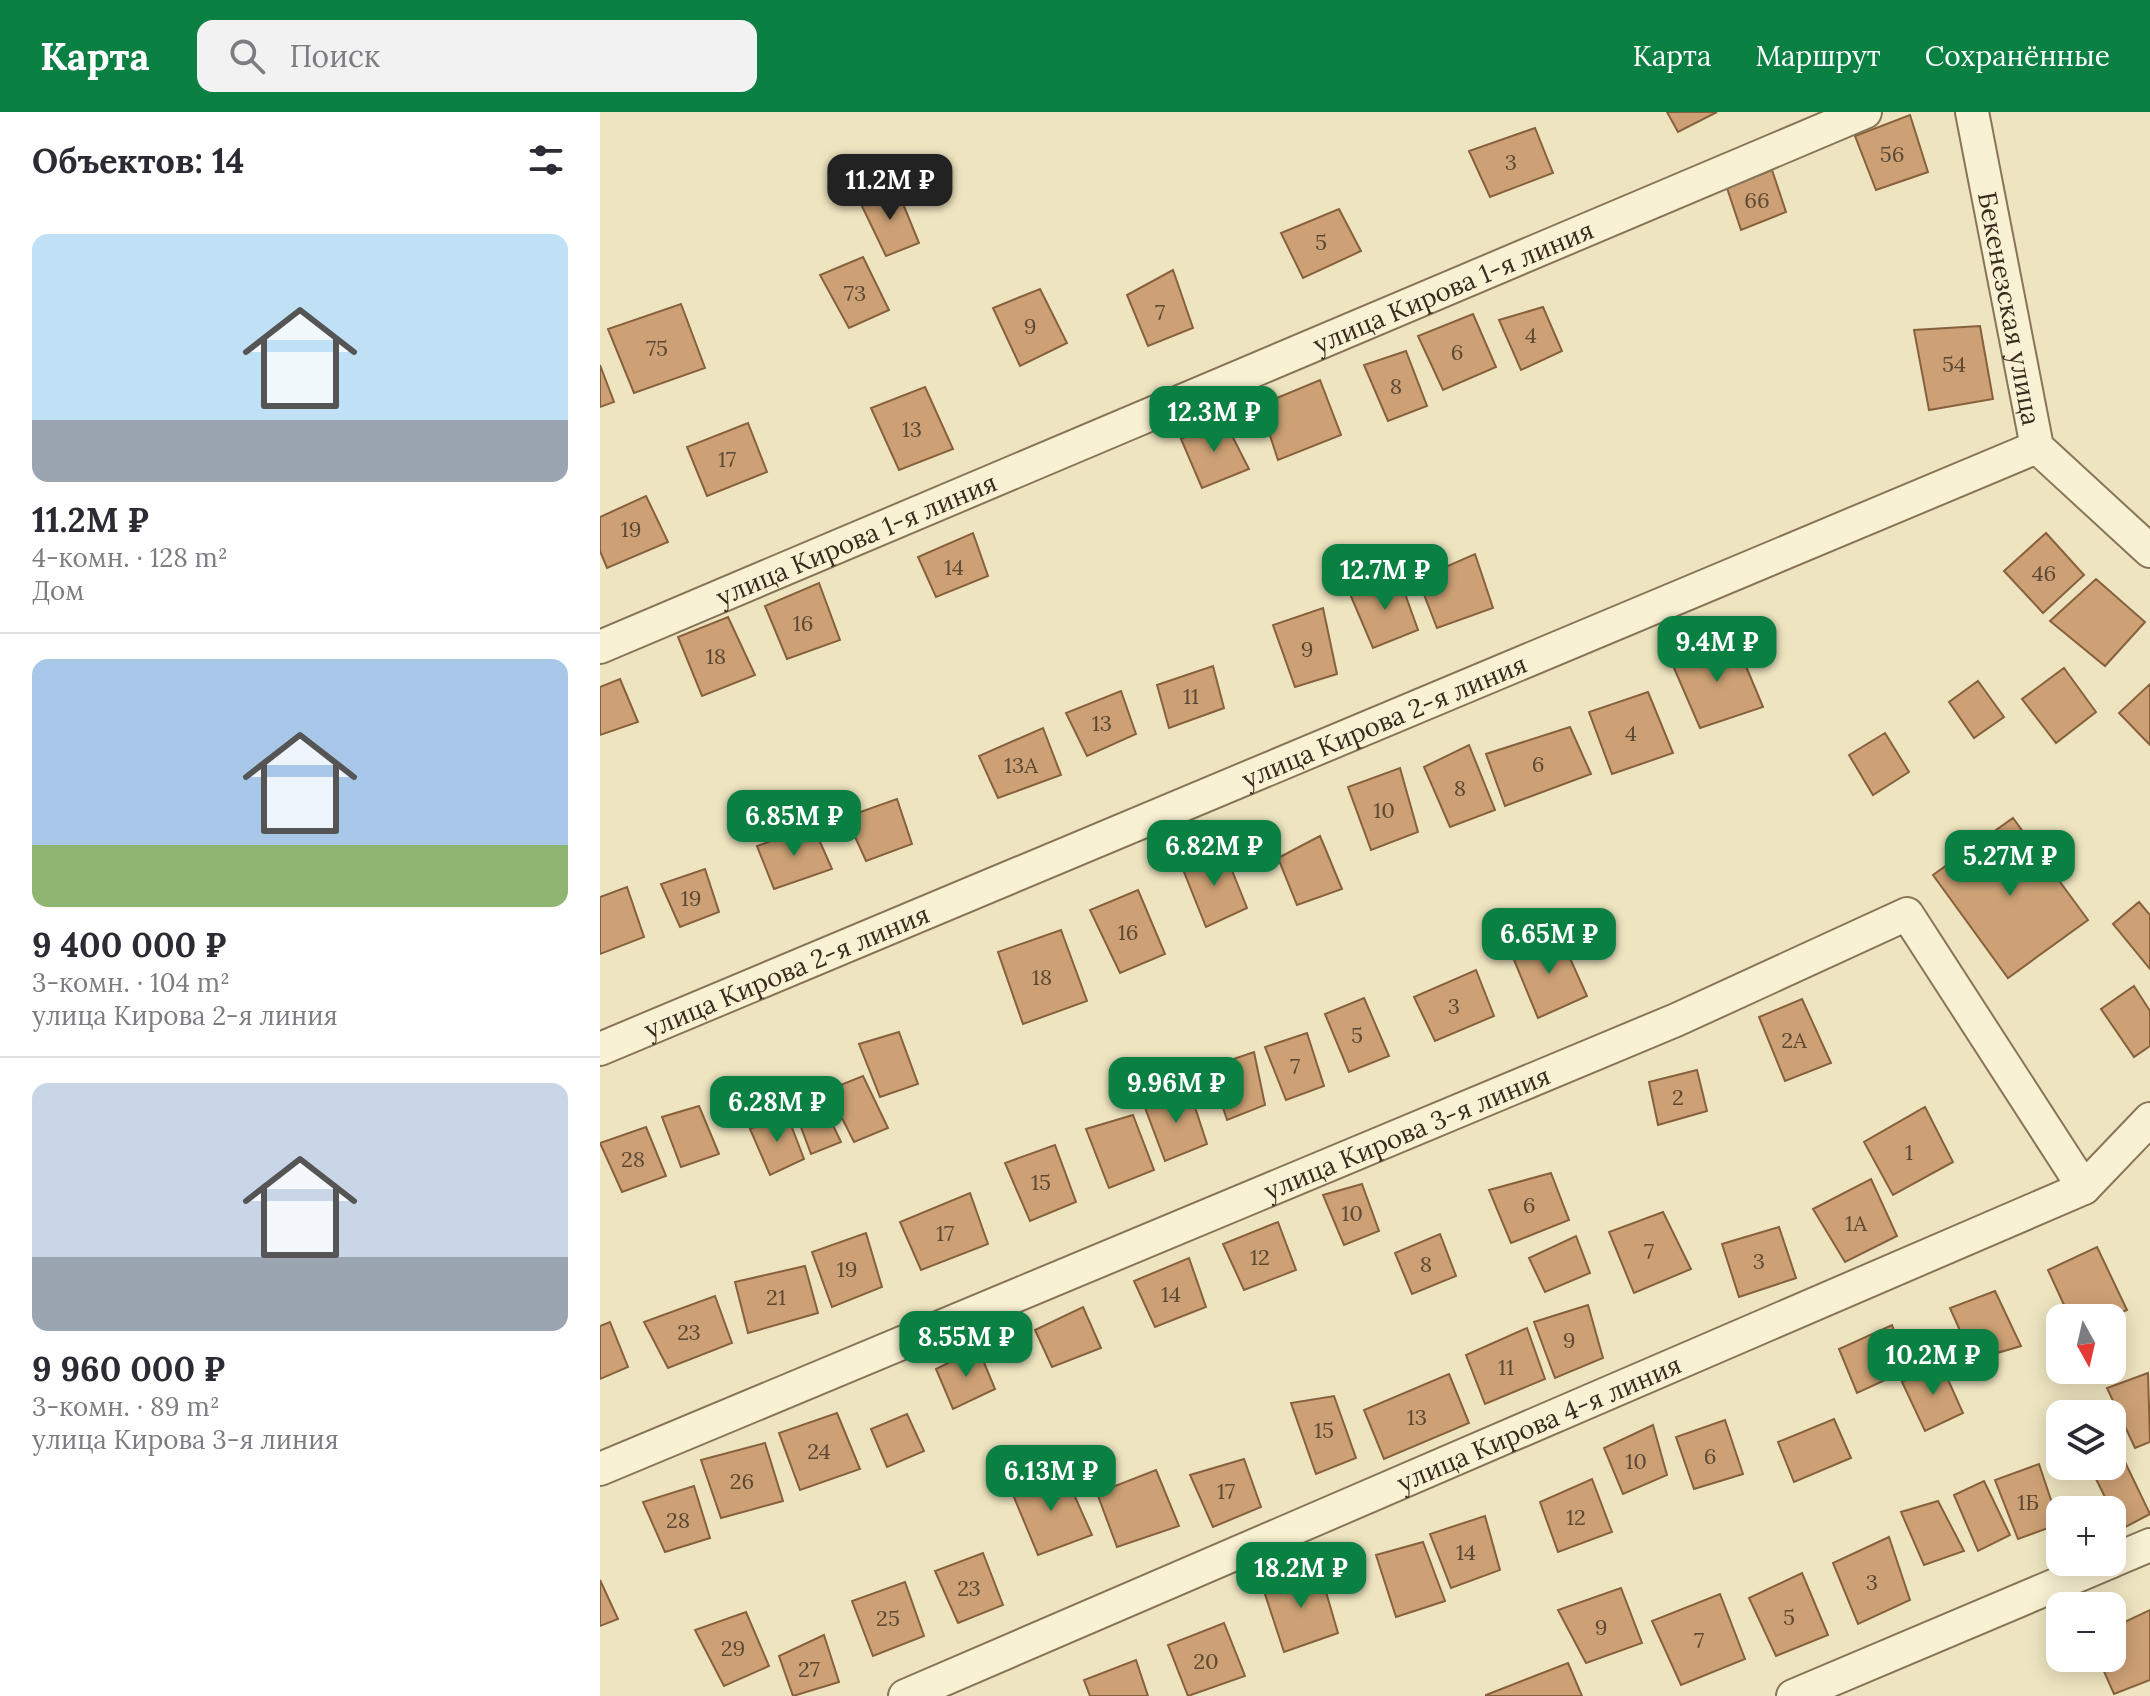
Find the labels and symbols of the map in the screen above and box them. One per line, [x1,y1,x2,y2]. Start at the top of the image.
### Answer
house number: 56 [1880,140,1904,168]
house number: 3 [1505,148,1517,176]
pin: 11.2M ₽ [816,154,964,222]
house number: 66 [1744,186,1770,214]
street label: Бекенезская улица [1971,189,2049,428]
street label: улица Кирова 1-я линия [1308,212,1598,360]
house number: 5 [1315,228,1327,256]
house number: 73 [844,279,866,307]
house number: 7 [1155,298,1165,326]
house number: 9 [1024,312,1036,340]
house number: 4 [1525,321,1537,349]
house number: 75 [646,334,668,362]
house number: 6 [1451,338,1463,366]
house number: 54 [1942,350,1966,378]
house number: 8 [1390,372,1402,400]
pin: 12.3M ₽ [1140,386,1288,454]
house number: 13 [902,415,922,443]
house number: 17 [718,445,736,473]
street label: улица Кирова 1-я линия [711,465,1001,613]
house number: 19 [621,515,641,543]
pin: 12.7M ₽ [1311,544,1459,612]
house number: 14 [944,553,964,581]
house number: 46 [2032,559,2056,587]
house number: 16 [793,609,813,637]
pin: 9.4M ₽ [1652,616,1782,684]
house number: 9 [1301,635,1313,663]
house number: 18 [706,642,726,670]
street label: улица Кирова 2-я линия [1237,646,1531,795]
house number: 11 [1183,682,1199,710]
house number: 13 [1092,709,1112,737]
house number: 4 [1625,719,1637,747]
house number: 6 [1532,750,1544,778]
house number: 13А [1004,751,1039,779]
house number: 8 [1454,774,1466,802]
pin: 6.85M ₽ [720,790,868,858]
house number: 10 [1373,796,1395,824]
pin: 6.82M ₽ [1140,820,1288,888]
pin: 5.27M ₽ [1936,830,2084,898]
house number: 19 [681,884,701,912]
street label: улица Кирова 2-я линия [639,897,934,1045]
pin: 6.65M ₽ [1475,908,1623,976]
house number: 16 [1118,918,1138,946]
house number: 18 [1032,963,1052,991]
house number: 3 [1448,992,1460,1020]
house number: 5 [1351,1021,1363,1049]
house number: 2А [1781,1026,1808,1054]
house number: 7 [1290,1052,1300,1080]
pin: 9.96M ₽ [1102,1057,1250,1125]
street label: улица Кирова 3-я линия [1259,1058,1555,1207]
pin: 6.28M ₽ [703,1076,851,1144]
house number: 2 [1672,1083,1684,1111]
house number: 1 [1905,1138,1913,1166]
house number: 28 [621,1145,645,1173]
house number: 15 [1031,1168,1051,1196]
house number: 6 [1523,1191,1535,1219]
house number: 10 [1341,1199,1363,1227]
house number: 1А [1845,1209,1868,1237]
house number: 17 [936,1219,954,1247]
house number: 7 [1644,1237,1654,1265]
house number: 12 [1250,1243,1270,1271]
house number: 3 [1753,1247,1765,1275]
house number: 8 [1420,1250,1432,1278]
house number: 19 [837,1255,857,1283]
house number: 14 [1161,1280,1181,1308]
house number: 21 [766,1283,786,1311]
north arrow [2046,1304,2126,1384]
pin: 8.55M ₽ [892,1311,1040,1379]
house number: 23 [677,1318,701,1346]
house number: 9 [1563,1326,1575,1354]
pin: 10.2M ₽ [1859,1329,2007,1397]
street label: улица Кирова 4-я линия [1391,1347,1686,1499]
house number: 11 [1498,1353,1514,1381]
house number: 13 [1407,1403,1427,1431]
house number: 15 [1314,1416,1334,1444]
house number: 24 [807,1437,831,1465]
house number: 6 [1704,1442,1716,1470]
pin: 6.13M ₽ [977,1445,1125,1513]
house number: 10 [1625,1447,1647,1475]
house number: 26 [730,1467,754,1495]
house number: 17 [1217,1477,1235,1505]
house number: 1Б [2017,1488,2039,1516]
house number: 12 [1566,1503,1586,1531]
house number: 28 [666,1506,690,1534]
house number: 14 [1456,1538,1476,1566]
pin: 18.2M ₽ [1227,1542,1375,1610]
house number: 3 [1866,1568,1878,1596]
house number: 23 [957,1574,981,1602]
house number: 5 [1783,1603,1795,1631]
house number: 25 [876,1604,900,1632]
house number: 9 [1595,1613,1607,1641]
house number: 7 [1694,1626,1704,1654]
house number: 29 [721,1634,745,1662]
house number: 20 [1193,1647,1219,1675]
house number: 27 [798,1655,820,1683]

